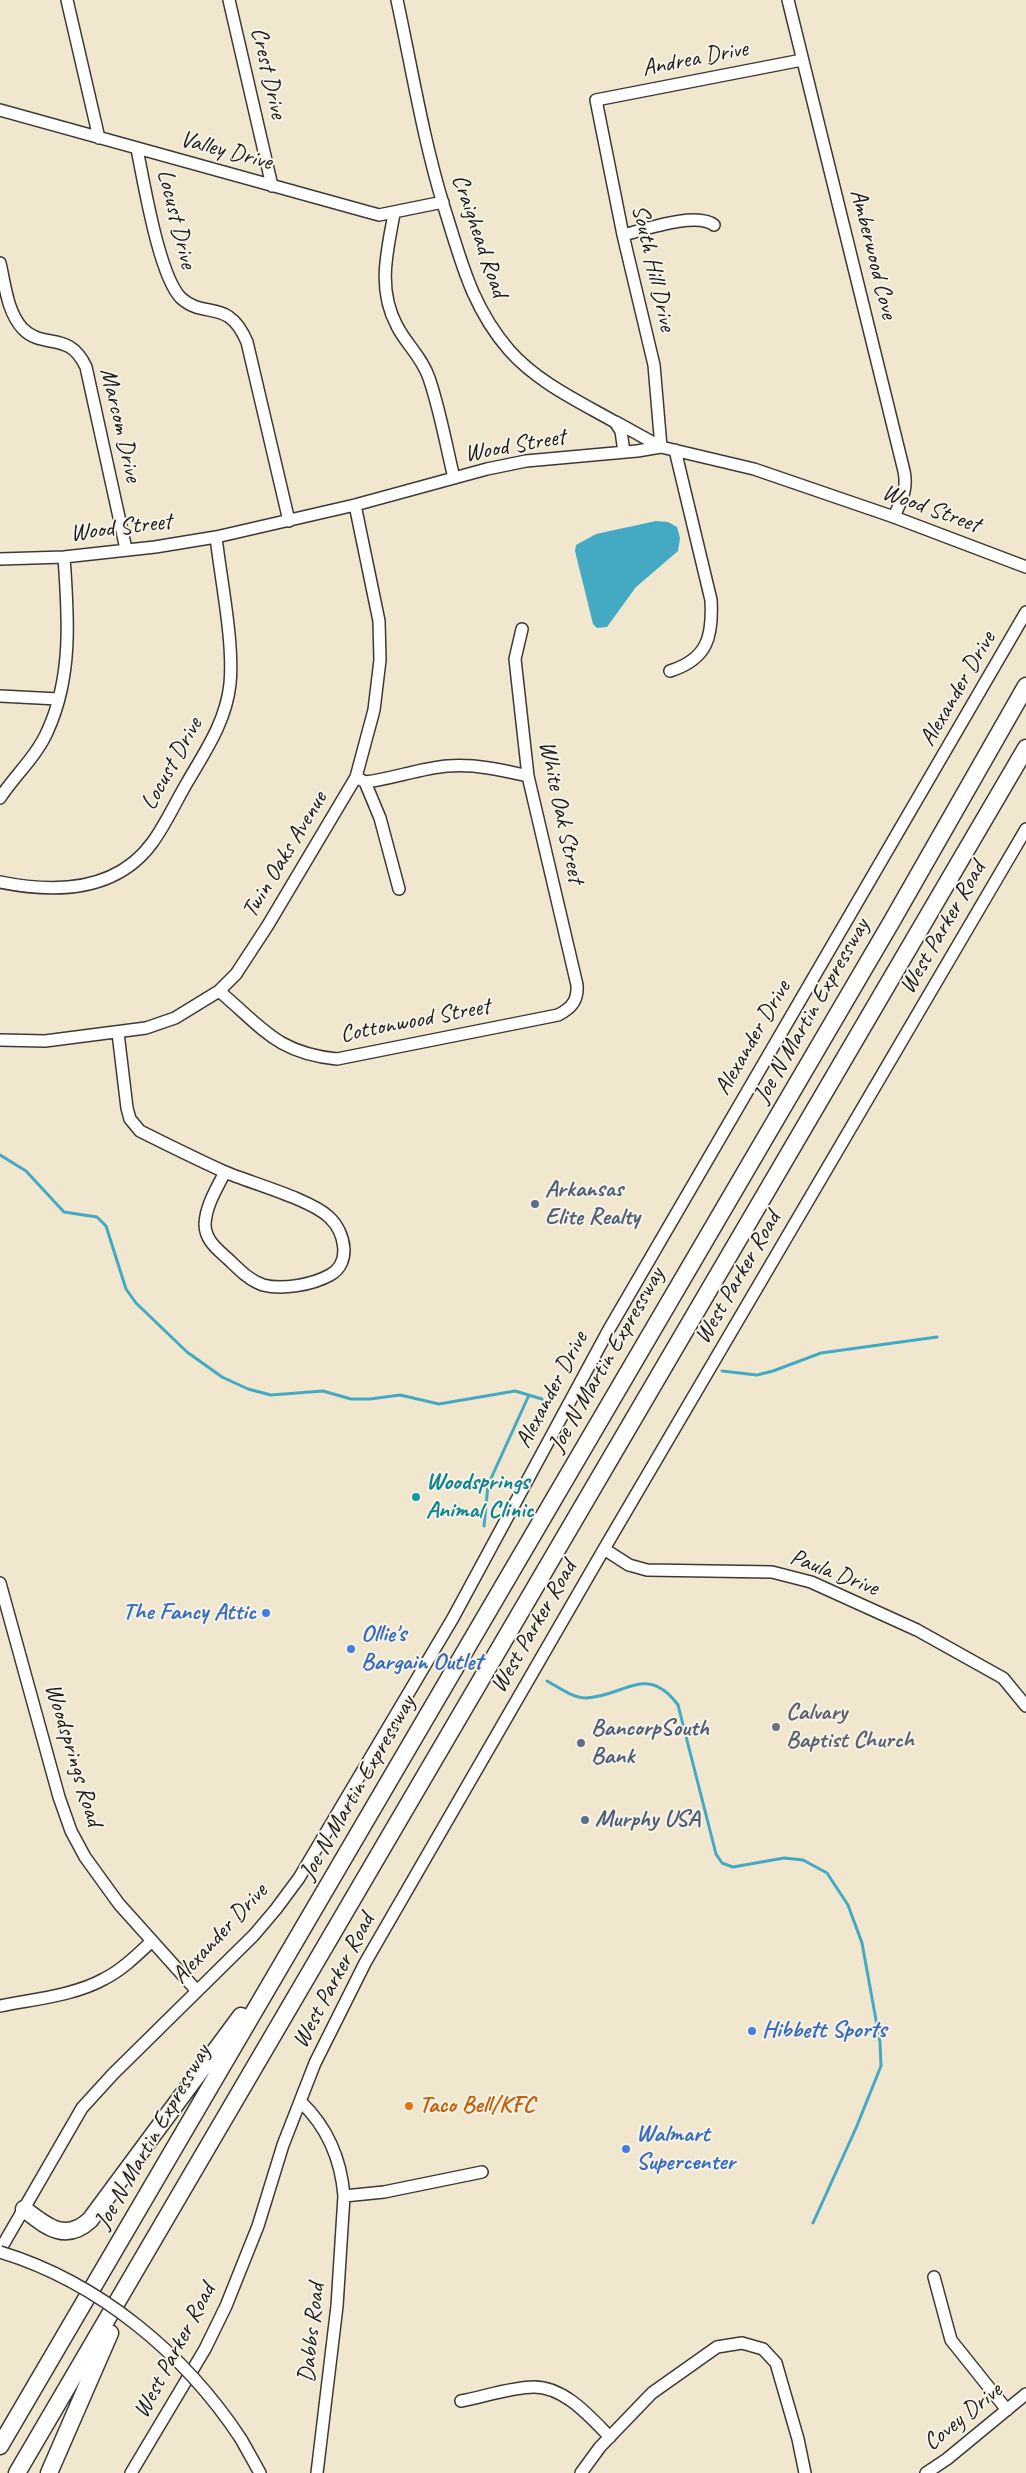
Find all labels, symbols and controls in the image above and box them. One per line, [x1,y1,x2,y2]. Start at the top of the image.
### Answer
street label: Crest Drive [244,25,292,121]
street label: Andrea Drive [640,35,750,83]
street label: Valley Drive [177,125,275,177]
street label: Locust Drive [150,166,202,272]
street label: Craighead Road [445,171,513,301]
street label: Amberwood Cove [843,186,903,322]
street label: South Hill Drive [624,202,682,334]
street label: Marcom Drive [93,365,147,485]
street label: Wood Street [462,423,568,469]
street label: Wood Street [878,478,984,540]
street label: Wood Street [69,508,173,548]
street label: Alexander Drive [914,627,1002,751]
street label: Locust Drive [135,713,209,815]
street label: White Oak Street [532,738,590,886]
street label: Twin Oaks Avenue [236,786,334,924]
street label: West Parker Road [894,857,992,999]
street label: Joe N Martin Expressway [748,914,876,1108]
street label: Alexander Drive [709,976,797,1100]
street label: Cottonwood Street [338,992,492,1050]
place label: Arkansas Elite Realty [545,1176,640,1232]
marker: Arkansas Elite Realty [529,1198,541,1210]
street label: West Parker Road [689,1207,787,1349]
street label: Joe N Martin Expressway [543,1263,671,1457]
street label: Alexander Drive [509,1327,595,1453]
place label: Woodsprings Animal Clinic [426,1469,534,1525]
marker: Woodsprings Animal Clinic [410,1491,422,1503]
street label: Paula Drive [786,1543,882,1603]
street label: West Parker Road [485,1556,583,1698]
place label: The Fancy Attic [123,1599,256,1627]
marker: The Fancy Attic [260,1607,272,1619]
place label: Ollie's Bargain Outlet [361,1621,482,1677]
marker: Ollie's Bargain Outlet [345,1643,357,1655]
street label: Woodsprings Road [38,1680,108,1830]
street label: Joe N Martin Expressway [294,1691,422,1885]
place label: Calvary Baptist Church [786,1699,914,1755]
place label: BancorpSouth Bank [591,1715,709,1771]
marker: Calvary Baptist Church [770,1721,782,1733]
marker: BancorpSouth Bank [575,1737,587,1749]
place label: Murphy USA [595,1806,700,1834]
marker: Murphy USA [579,1814,591,1826]
street label: Alexander Drive [166,1878,274,1990]
street label: West Parker Road [287,1909,381,2053]
place label: Hibbett Sports [762,2017,886,2045]
marker: Hibbett Sports [746,2025,758,2037]
street label: Joe N Martin Expressway [89,2040,217,2234]
place label: Taco Bell/KFC [419,2092,535,2120]
marker: Taco Bell/KFC [403,2100,415,2112]
place label: Walmart Supercenter [636,2121,735,2177]
marker: Walmart Supercenter [620,2143,632,2155]
street label: West Parker Road [128,2279,222,2423]
street label: Dabbs Road [292,2282,332,2384]
street label: Covey Drive [918,2377,1008,2457]

